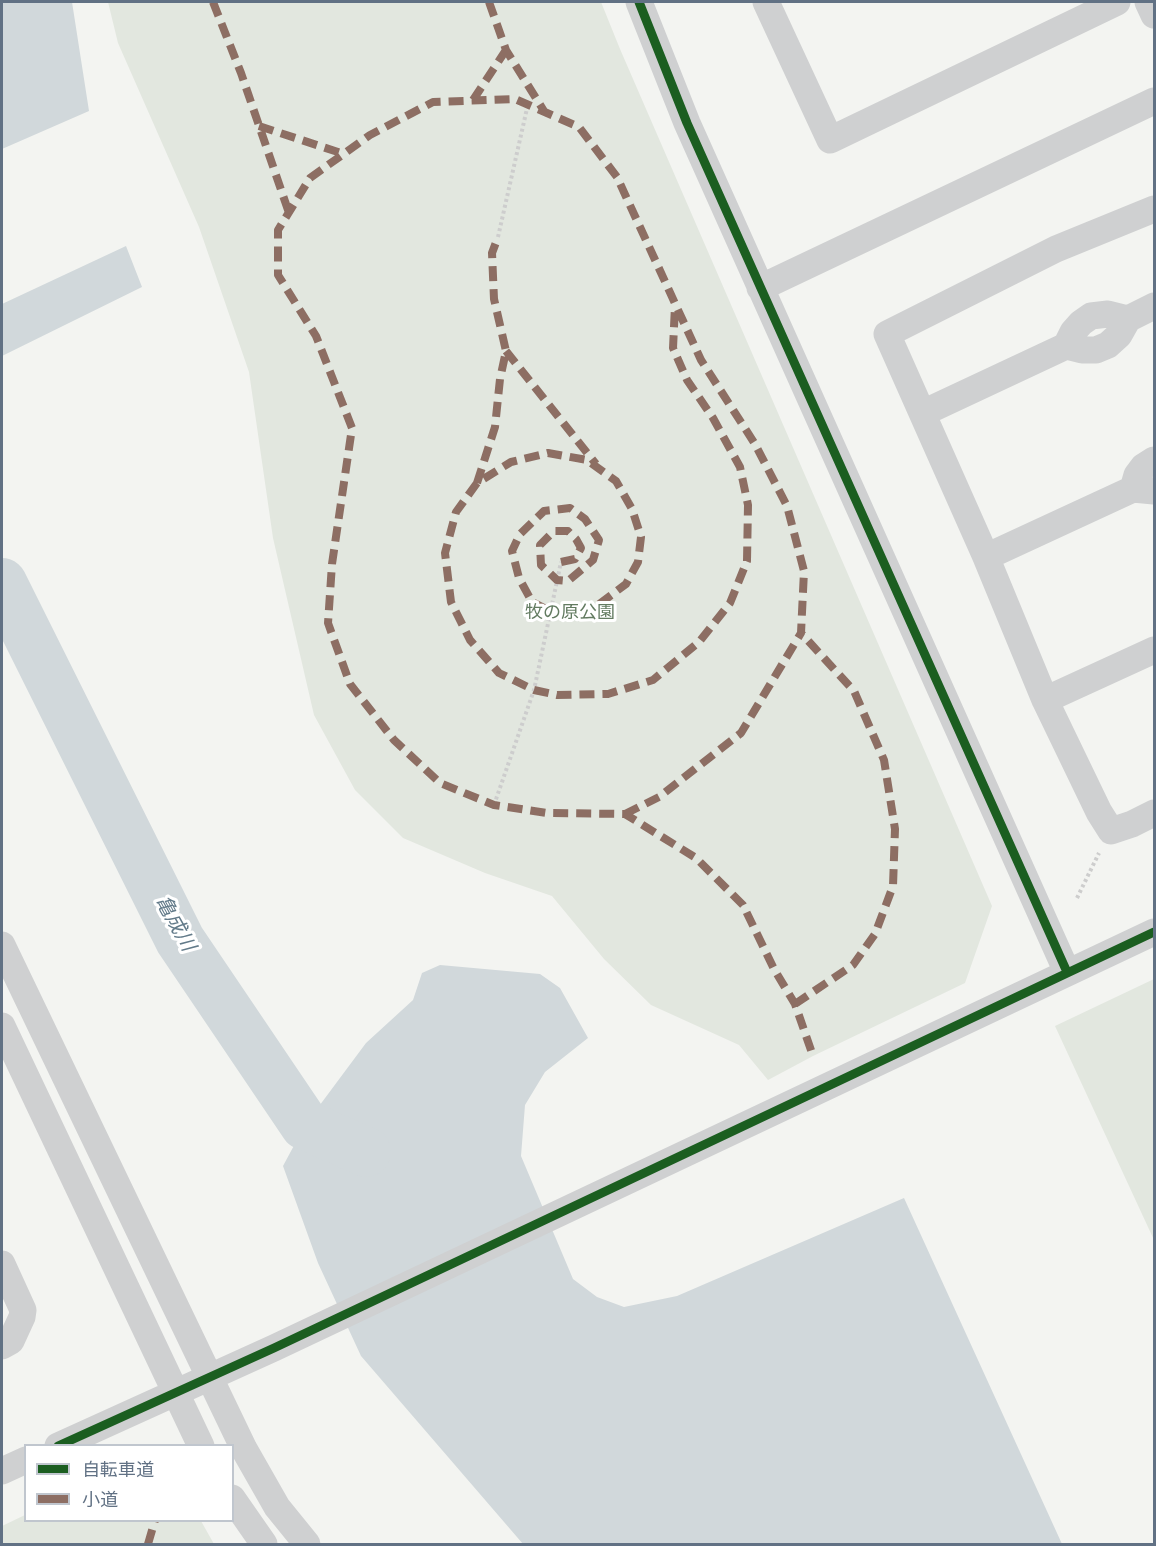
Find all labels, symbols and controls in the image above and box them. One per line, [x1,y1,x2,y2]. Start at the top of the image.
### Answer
park label: 牧の原公園 [525,603,615,625]
water label: 亀成川 [149,892,199,956]
legend [24,1444,234,1522]
text: 自転車道 [82,1457,154,1483]
text: 小道 [82,1487,118,1513]

